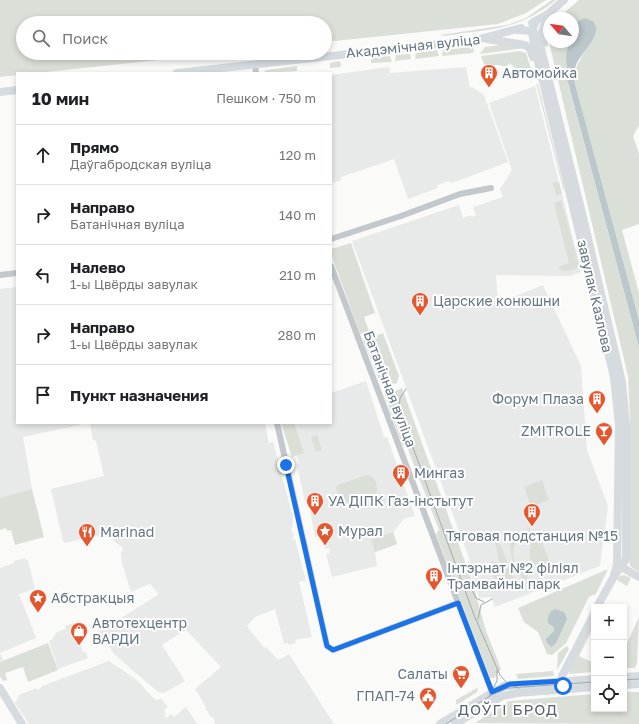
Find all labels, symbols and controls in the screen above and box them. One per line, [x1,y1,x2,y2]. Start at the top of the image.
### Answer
north arrow [543,12,579,48]
search box [16,16,332,60]
icon: search [30,27,52,49]
text: Поиск [62,29,108,47]
street label: Акадэмічная вуліца [345,30,481,61]
building icon: Автомойка [479,63,499,88]
place label: Автомойка [502,64,577,81]
text: 10 мин [32,88,89,109]
text: Пешком · 750 m [216,90,316,106]
text: Прямо [70,138,119,156]
icon: ahead [32,144,54,166]
text: 120 m [279,147,316,163]
text: Даўгабродская вуліца [70,156,211,172]
text: Направо [70,198,135,216]
icon: right [32,204,54,226]
text: 140 m [279,207,316,223]
text: Батанічная вуліца [70,216,185,232]
street label: завулак Казлова [574,238,617,354]
text: Налево [70,258,126,276]
icon: left [32,264,54,286]
text: 210 m [279,267,316,283]
text: 1-ы Цвёрды завулак [70,276,198,292]
building icon: Царские конюшни [410,291,430,316]
place label: Царские конюшни [433,292,560,309]
text: Направо [70,318,135,336]
icon: right [32,324,54,346]
text: 280 m [278,327,316,343]
street label: Батанічная вуліца [360,328,421,449]
text: 1-ы Цвёрды завулак [70,336,198,352]
icon: arrive [32,384,54,406]
text: Пункт назначения [70,386,208,404]
building icon: Форум Плаза [587,389,607,414]
place label: Форум Плаза [492,390,584,407]
bar icon: ZMITROLЕ [594,421,614,446]
place label: ZMITROLЕ [521,422,591,439]
route end [277,456,295,474]
building icon: Мингаз [391,463,411,488]
place label: Мингаз [414,464,465,481]
building icon: УА ДІПК Газ-інстытут [305,491,325,516]
place label: УА ДІПК Газ-інстытут [328,492,474,509]
building icon: Тяговая подстанция №15 [522,502,542,527]
place icon: Мурал [315,521,335,546]
restaurant icon: Marinad [77,522,97,547]
place label: Мурал [338,522,383,539]
place label: Marinad [100,523,154,540]
place label: Тяговая подстанция №15 [446,527,618,544]
place label: Інтэрнат №2 філіял Трамвайны парк [447,559,579,592]
building icon: Інтэрнат №2 філіял Трамвайны парк [424,566,444,591]
place icon: Абстракцыя [28,588,48,613]
place label: Абстракцыя [51,589,135,606]
map controls [591,604,627,712]
button: + [591,604,627,640]
place label: Автотехцентр ВАРДИ [92,614,187,647]
shop icon: Автотехцентр ВАРДИ [69,621,89,646]
button: − [591,640,627,676]
supermarket icon: Салаты [451,664,471,689]
place label: Салаты [398,665,448,682]
button: locate [591,676,627,712]
route start [554,677,572,695]
public building icon: ГПАП-74 [418,686,438,711]
place label: ГПАП-74 [356,687,415,704]
district label: ДОЎГІ БРОД [458,700,558,718]

